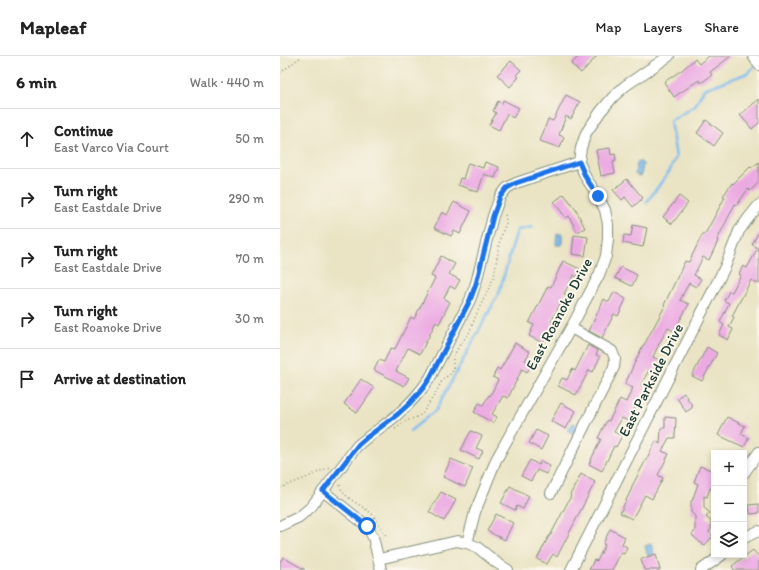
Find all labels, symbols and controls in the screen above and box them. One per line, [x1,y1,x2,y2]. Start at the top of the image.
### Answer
text: Mapleaf [20,16,86,39]
text: Map [596,19,621,36]
text: Layers [643,19,682,36]
text: Share [704,19,739,36]
text: 6 min [16,72,57,92]
text: Walk · 440 m [190,75,264,90]
text: Continue [54,122,113,140]
icon: ahead [16,128,38,150]
text: 50 m [235,131,264,146]
text: East Varco Via Court [54,140,169,155]
text: Turn right [54,182,118,200]
route end [589,187,607,205]
icon: right [16,188,38,210]
text: 290 m [228,191,264,206]
text: East Eastdale Drive [54,200,162,215]
text: Turn right [54,242,118,260]
icon: right [16,248,38,270]
text: 70 m [236,251,264,266]
street label: East Roanoke Drive [522,255,596,373]
text: East Eastdale Drive [54,260,162,275]
text: Turn right [54,302,118,320]
icon: right [16,308,38,330]
text: 30 m [235,311,264,326]
text: East Roanoke Drive [54,320,162,335]
street label: East Parkside Drive [615,320,687,440]
icon: arrive [16,368,38,390]
text: Arrive at destination [54,370,186,388]
map controls [711,450,747,558]
button: + [711,450,747,486]
button: − [711,486,747,522]
route start [358,517,376,535]
button: layers [711,522,747,558]

